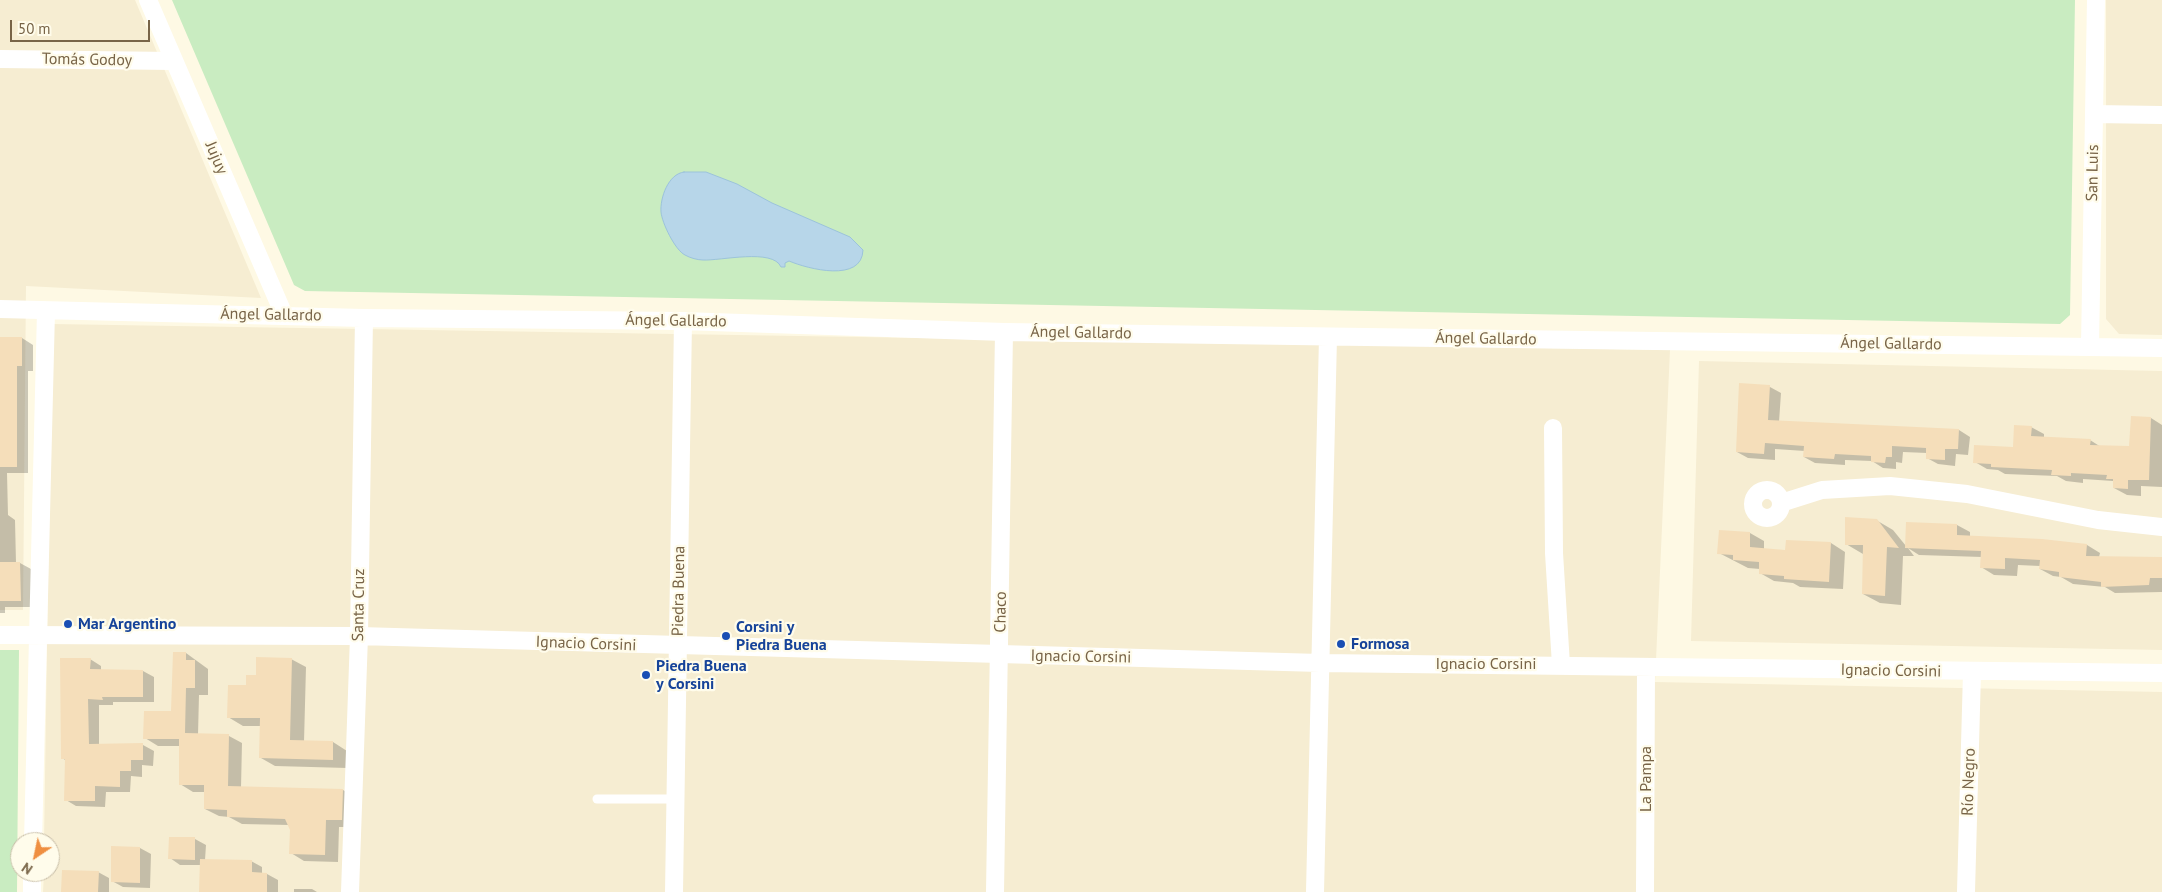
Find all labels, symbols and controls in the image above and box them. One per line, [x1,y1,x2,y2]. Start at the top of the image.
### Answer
scale bar [12,10,152,42]
text: 50 m [18,19,51,38]
street label: Tomás Godoy [42,50,132,70]
street label: Jujuy [201,139,231,177]
street label: San Luis [2083,144,2103,202]
street label: Ángel Gallardo [220,305,322,325]
street label: Ángel Gallardo [625,311,727,331]
street label: Ángel Gallardo [1030,323,1132,343]
street label: Ángel Gallardo [1435,329,1537,349]
street label: Ángel Gallardo [1840,334,1942,354]
street label: Piedra Buena [669,546,689,636]
street label: Santa Cruz [349,568,369,642]
street label: Chaco [991,591,1011,633]
place label: Mar Argentino [78,614,176,634]
place label: Corsini y Piedra Buena [736,617,827,655]
marker: Mar Argentino [62,618,74,630]
marker: Corsini y Piedra Buena [720,630,732,642]
street label: Ignacio Corsini [535,633,637,655]
place label: Formosa [1351,634,1409,654]
marker: Formosa [1335,638,1347,650]
street label: Ignacio Corsini [1030,647,1132,667]
street label: Ignacio Corsini [1436,654,1536,674]
place label: Piedra Buena y Corsini [656,656,747,694]
street label: Ignacio Corsini [1840,661,1942,681]
marker: Piedra Buena y Corsini [640,669,652,681]
street label: La Pampa [1636,746,1656,812]
street label: Río Negro [1958,748,1980,816]
north arrow [10,832,60,882]
text: N [18,859,36,879]

